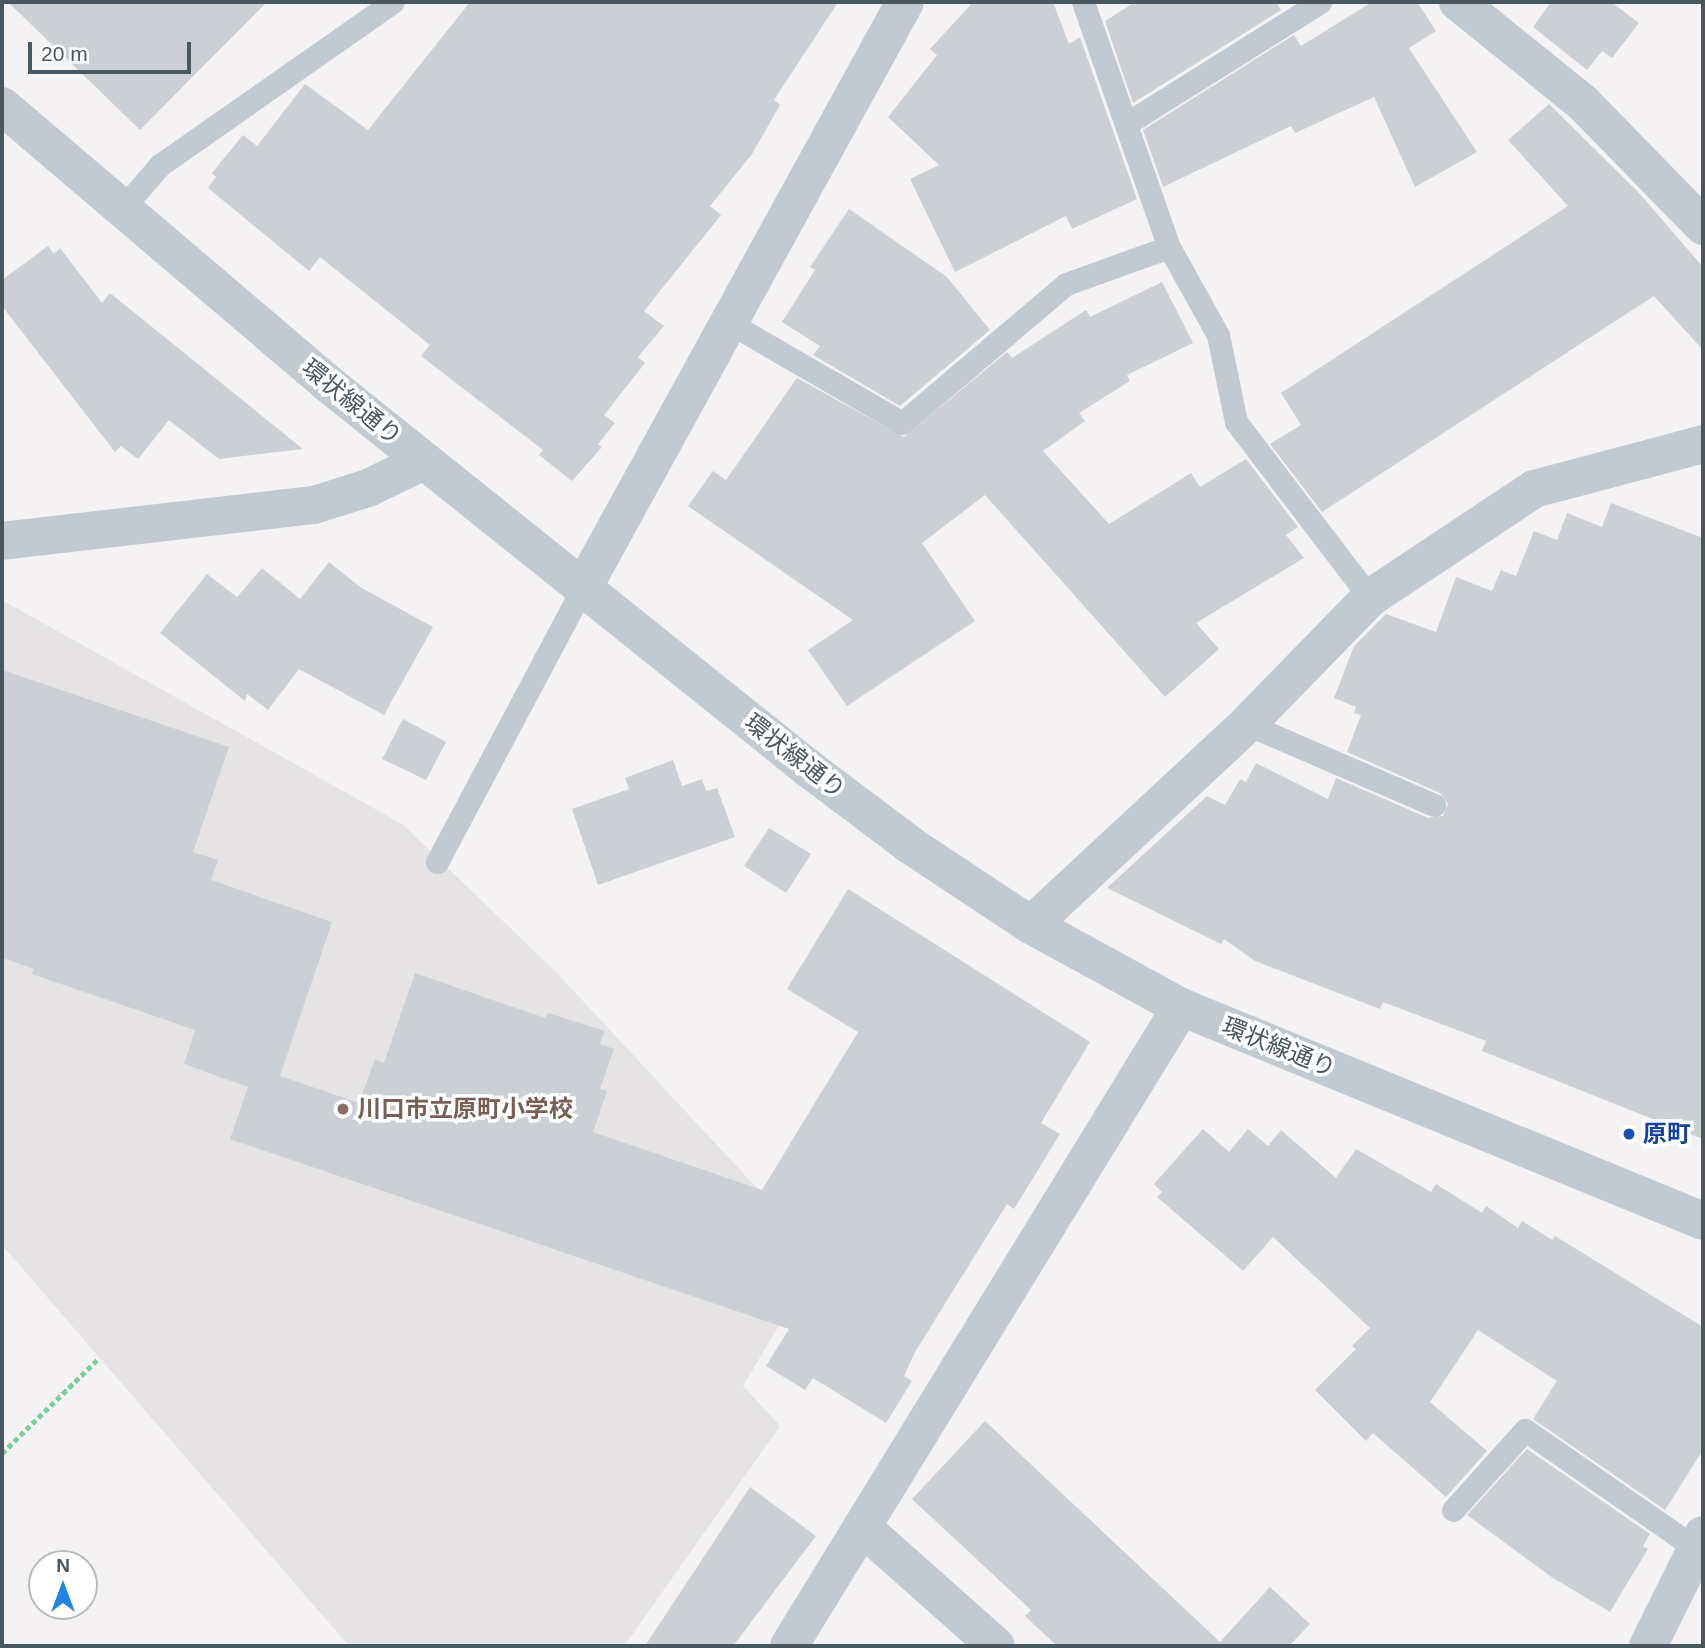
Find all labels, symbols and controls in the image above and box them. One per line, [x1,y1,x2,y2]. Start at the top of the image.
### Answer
scale bar [32,28,194,72]
text: 20 m [41,42,88,65]
street label: 環状線通り [296,353,408,451]
street label: 環状線通り [739,708,851,804]
street label: 環状線通り [1218,1011,1340,1083]
place label: 川口市立原町小学校 [357,1095,573,1123]
marker: 川口市立原町小学校 [335,1101,351,1117]
place label: 原町 [1643,1120,1691,1148]
marker: 原町 [1621,1126,1637,1142]
north arrow [28,1550,98,1620]
text: N [56,1555,70,1576]

